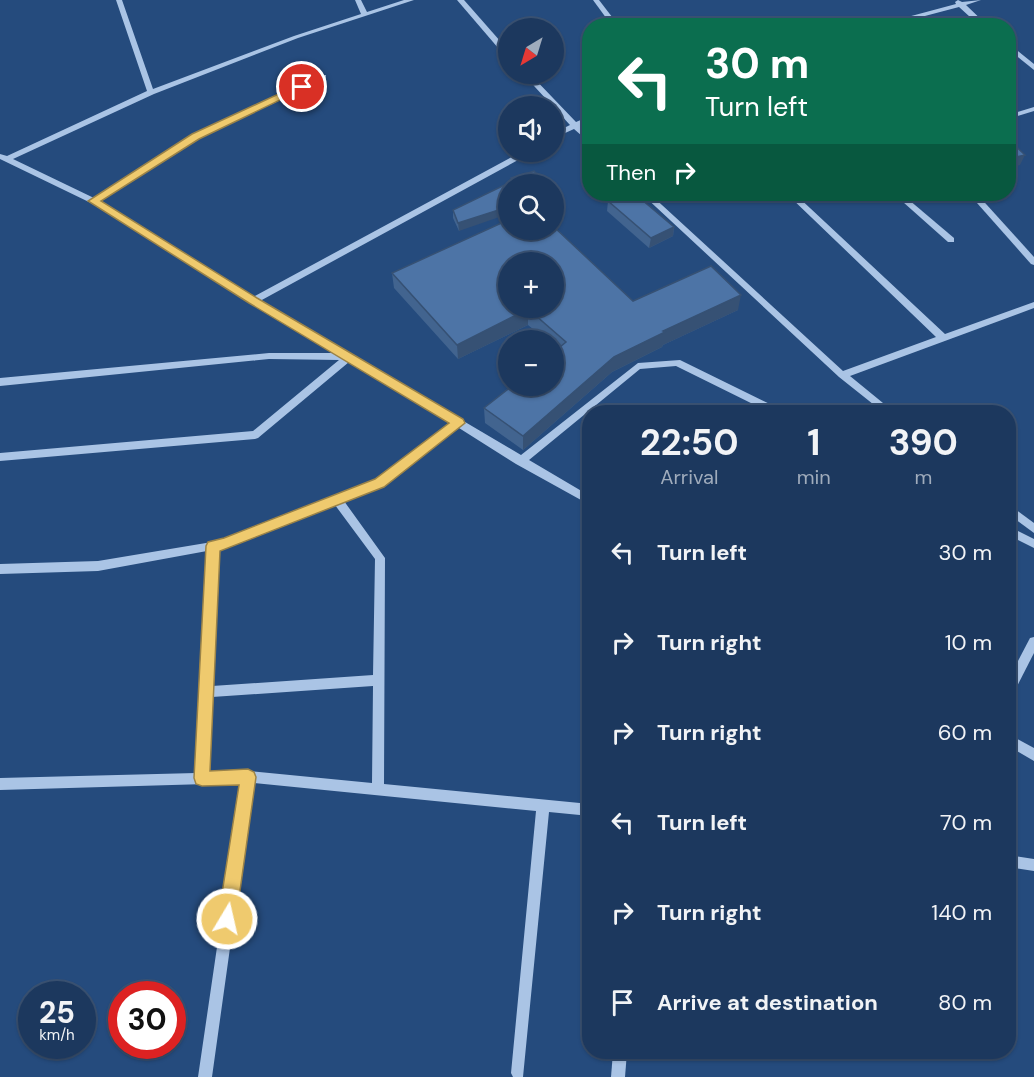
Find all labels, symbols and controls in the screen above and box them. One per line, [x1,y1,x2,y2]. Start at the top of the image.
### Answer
north arrow [498,18,564,84]
map controls [498,18,564,396]
text: 30 m [705,36,809,91]
icon: left [606,42,684,120]
pin [276,61,327,112]
icon: arrive [285,70,318,103]
text: Turn left [705,89,808,124]
button: sound [498,96,564,162]
icon: right [668,156,701,189]
text: Then [606,158,656,187]
button: search [498,174,564,240]
button: + [498,252,564,318]
button: − [498,330,564,396]
text: 22:50 [640,419,739,466]
text: 1 [807,419,820,466]
text: 390 [889,419,958,466]
text: Arrival [660,464,718,490]
text: min [797,464,831,490]
text: m [914,464,932,490]
icon: left [606,536,639,569]
text: Turn left [657,538,747,567]
text: 30 m [938,538,992,567]
icon: right [606,626,639,659]
text: Turn right [657,628,762,657]
text: 10 m [945,628,992,657]
icon: right [606,716,639,749]
text: Turn right [657,718,762,747]
text: 60 m [938,718,992,747]
icon: left [606,806,639,839]
text: Turn left [657,808,747,837]
text: 70 m [940,808,992,837]
position arrow [195,887,259,951]
icon: right [606,896,639,929]
text: Turn right [657,898,762,927]
text: 140 m [931,898,992,927]
speed limit sign: 30 [108,981,186,1059]
icon: arrive [606,986,639,1019]
text: Arrive at destination [657,988,878,1017]
text: 80 m [938,988,992,1017]
text: 25 [39,993,75,1032]
text: km/h [39,1025,75,1045]

